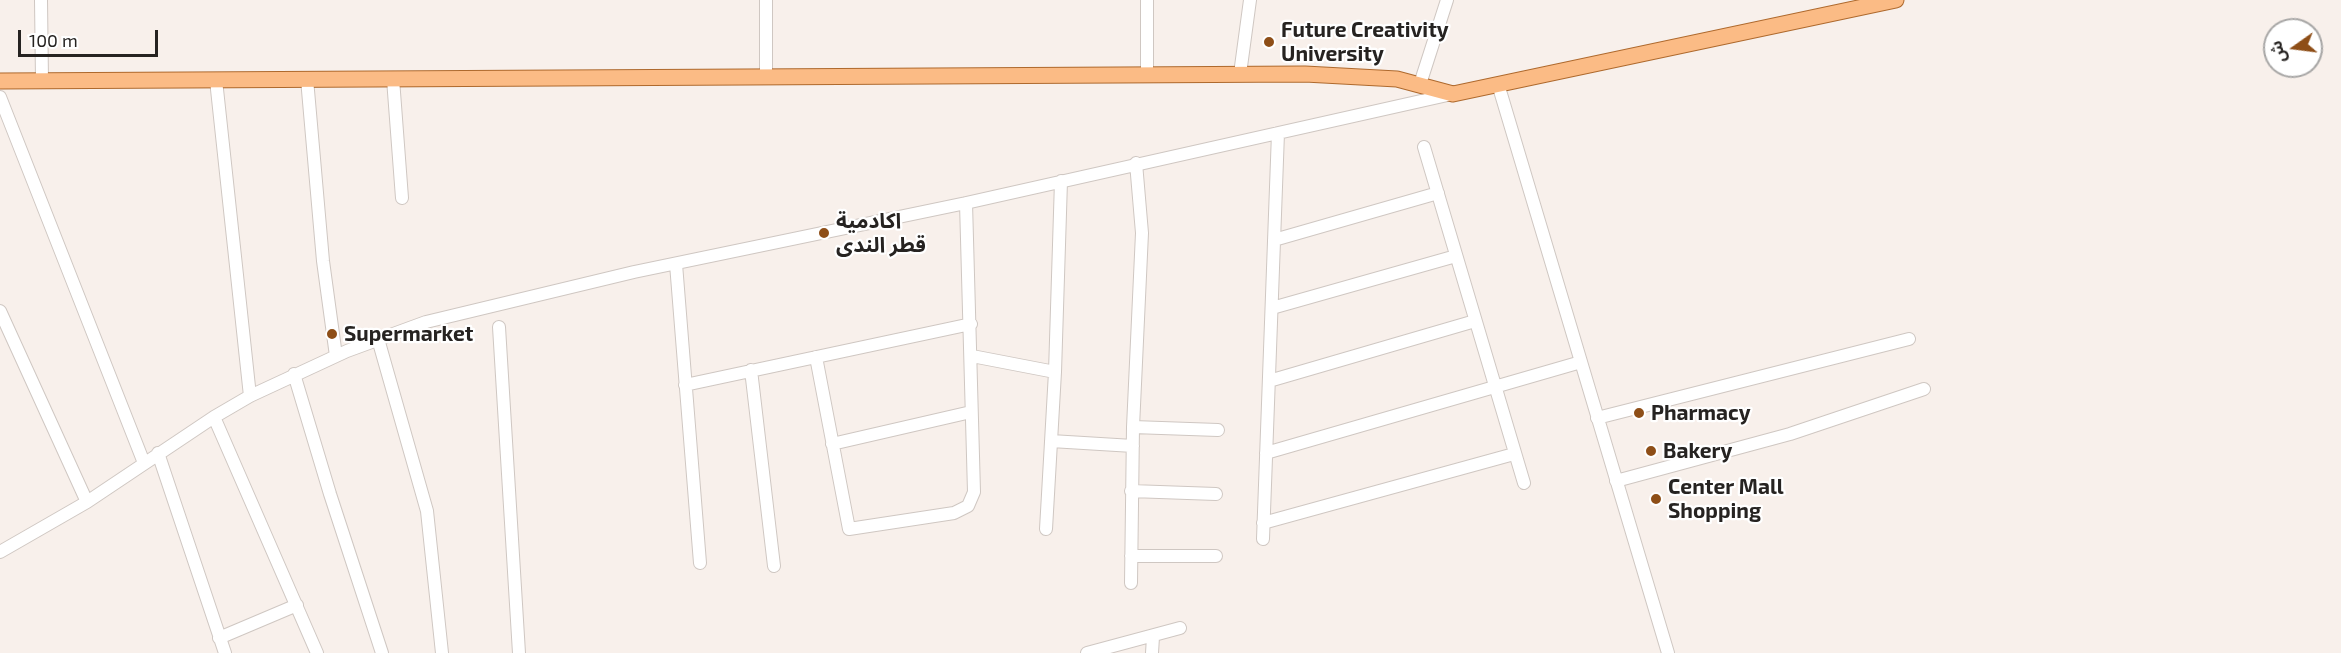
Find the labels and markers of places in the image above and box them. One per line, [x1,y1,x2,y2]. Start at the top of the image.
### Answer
place label: Future Creativity University [1281,17,1449,67]
marker: Future Creativity University [1262,35,1276,49]
place label: اكادمية قطر الندى [836,208,926,258]
marker: اكادمية قطر الندى [817,226,831,240]
place label: Supermarket [344,321,473,347]
marker: Supermarket [325,327,339,341]
place label: Pharmacy [1651,400,1751,426]
marker: Pharmacy [1632,406,1646,420]
place label: Bakery [1663,438,1732,464]
marker: Bakery [1644,444,1658,458]
place label: Center Mall Shopping [1668,474,1784,524]
marker: Center Mall Shopping [1649,492,1663,506]

